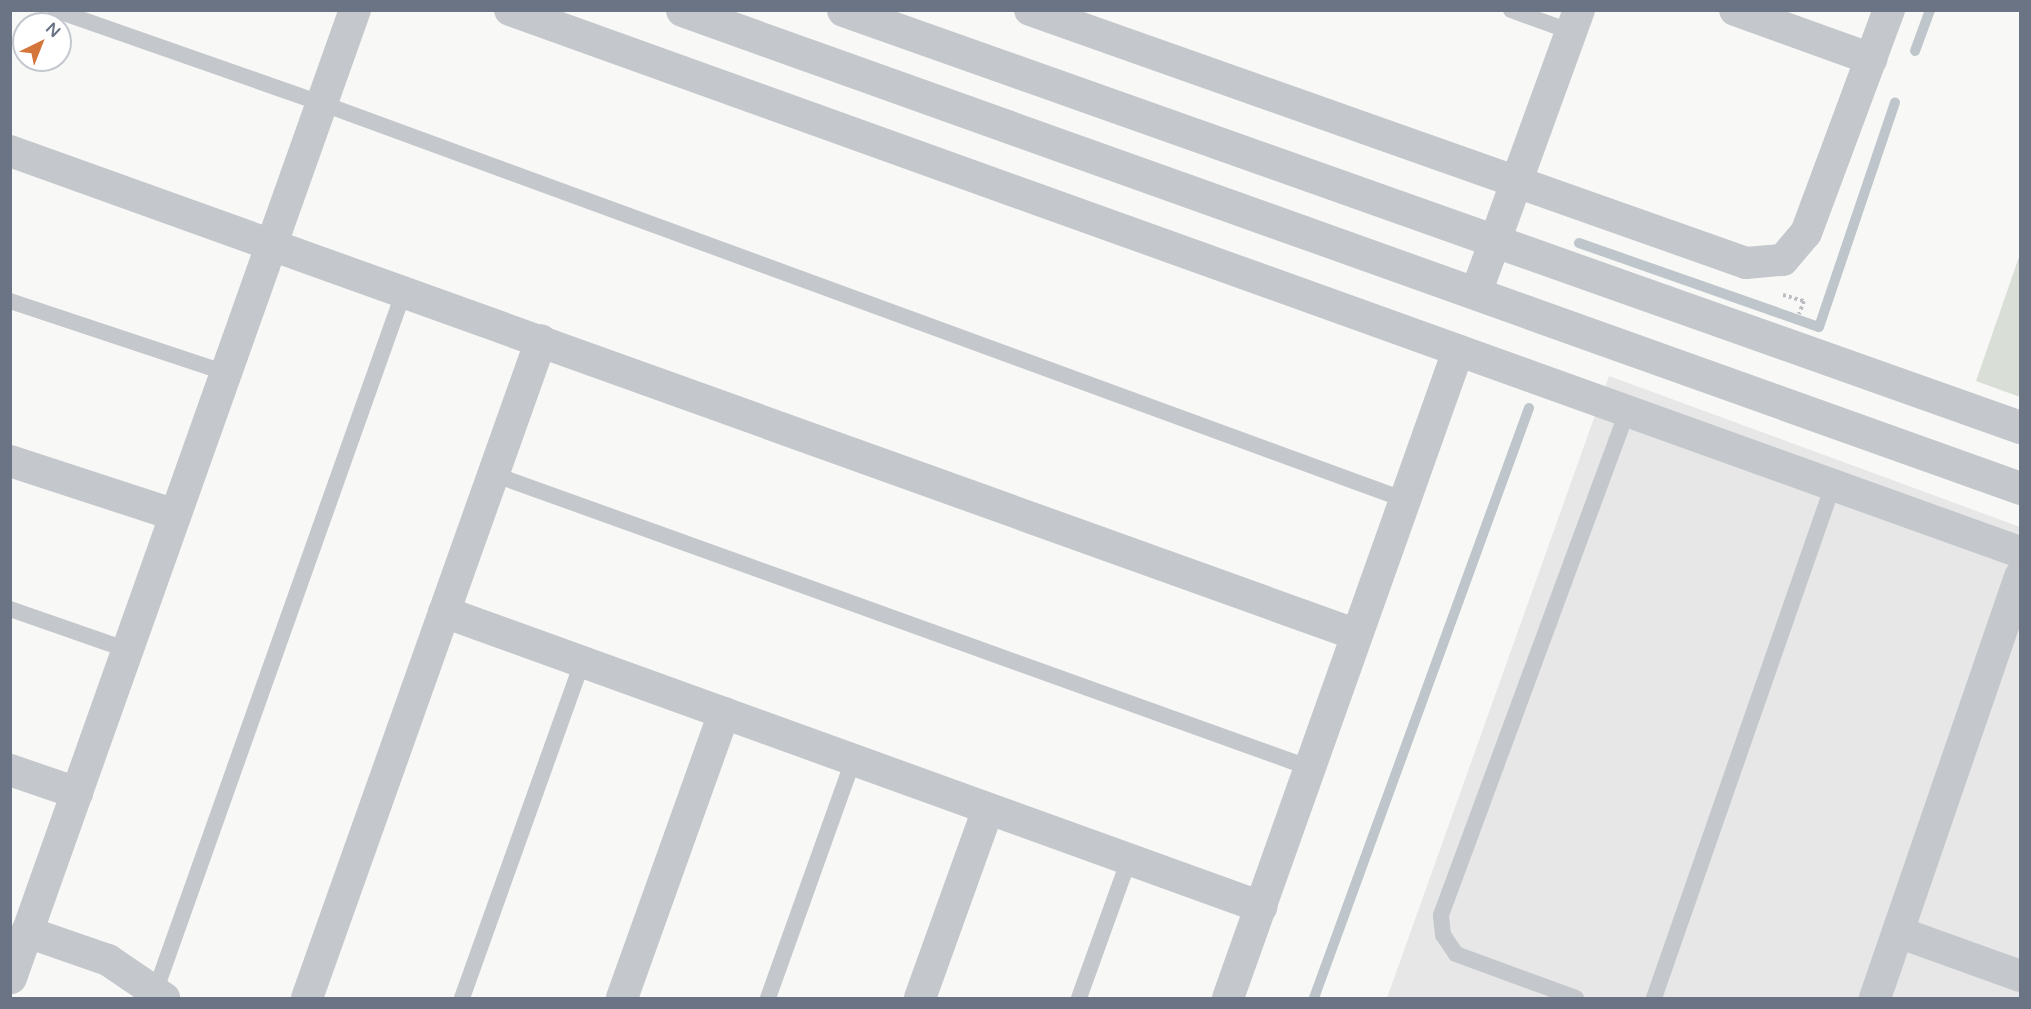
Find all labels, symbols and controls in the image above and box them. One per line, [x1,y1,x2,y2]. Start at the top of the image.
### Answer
north arrow [12,12,72,72]
text: N [41,19,64,42]

